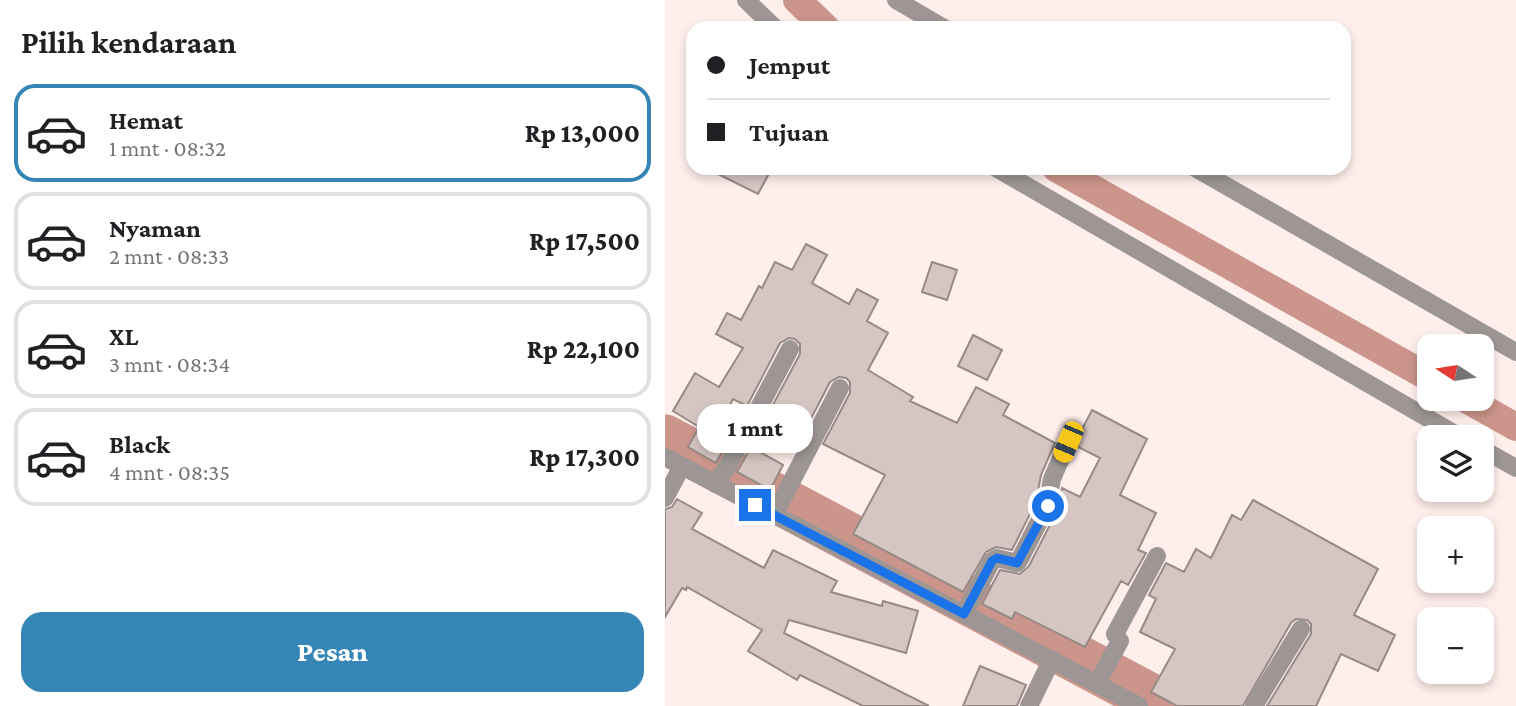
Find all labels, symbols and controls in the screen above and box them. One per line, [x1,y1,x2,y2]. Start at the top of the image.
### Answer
text: Pilih kendaraan [21,24,236,60]
text: Jemput [749,51,830,80]
icon: car [25,102,88,165]
text: Hemat [109,106,183,135]
text: Tujuan [749,118,829,147]
text: Rp 13,000 [525,119,640,148]
text: 1 mnt · 08:32 [109,135,226,161]
icon: car [25,210,88,273]
text: Nyaman [109,214,201,243]
text: Rp 17,500 [529,227,640,256]
text: 2 mnt · 08:33 [109,243,229,269]
icon: car [25,318,88,381]
text: XL [109,322,138,351]
north arrow [1417,334,1495,411]
map controls [1417,334,1494,684]
text: Rp 22,100 [527,335,640,364]
text: 3 mnt · 08:34 [109,351,230,377]
callout: 1 mnt [697,404,813,452]
text: 1 mnt [727,415,783,441]
car [1051,419,1086,465]
button: layers [1417,425,1494,502]
icon: car [25,426,88,489]
text: Black [109,430,170,459]
text: Rp 17,300 [529,443,640,472]
text: 4 mnt · 08:35 [109,459,230,485]
route end [739,489,771,521]
route start [1032,490,1064,522]
button: + [1417,516,1494,593]
button: − [1417,607,1494,684]
button: Pesan [21,612,644,692]

